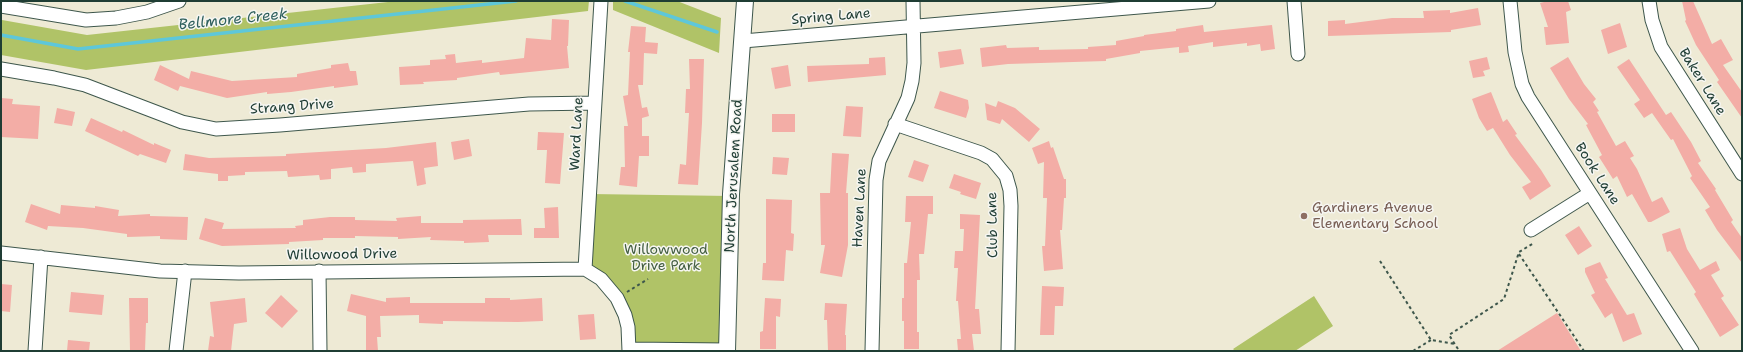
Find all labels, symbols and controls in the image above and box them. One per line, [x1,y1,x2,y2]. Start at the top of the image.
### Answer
water label: Bellmore Creek [178,5,288,35]
street label: Spring Lane [791,5,871,29]
street label: Baker Lane [1675,45,1729,119]
street label: Strang Drive [249,96,335,118]
street label: Ward Lane [567,97,587,171]
street label: North Jerusalem Road [722,99,746,253]
street label: Book Lane [1571,140,1623,208]
street label: Haven Lane [850,168,870,248]
street label: Club Lane [984,192,1002,258]
place label: Gardiners Avenue Elementary School [1312,200,1438,232]
marker: Gardiners Avenue Elementary School [1299,211,1309,221]
park label: Willowwood Drive Park [624,242,708,274]
street label: Willowood Drive [286,246,398,264]

